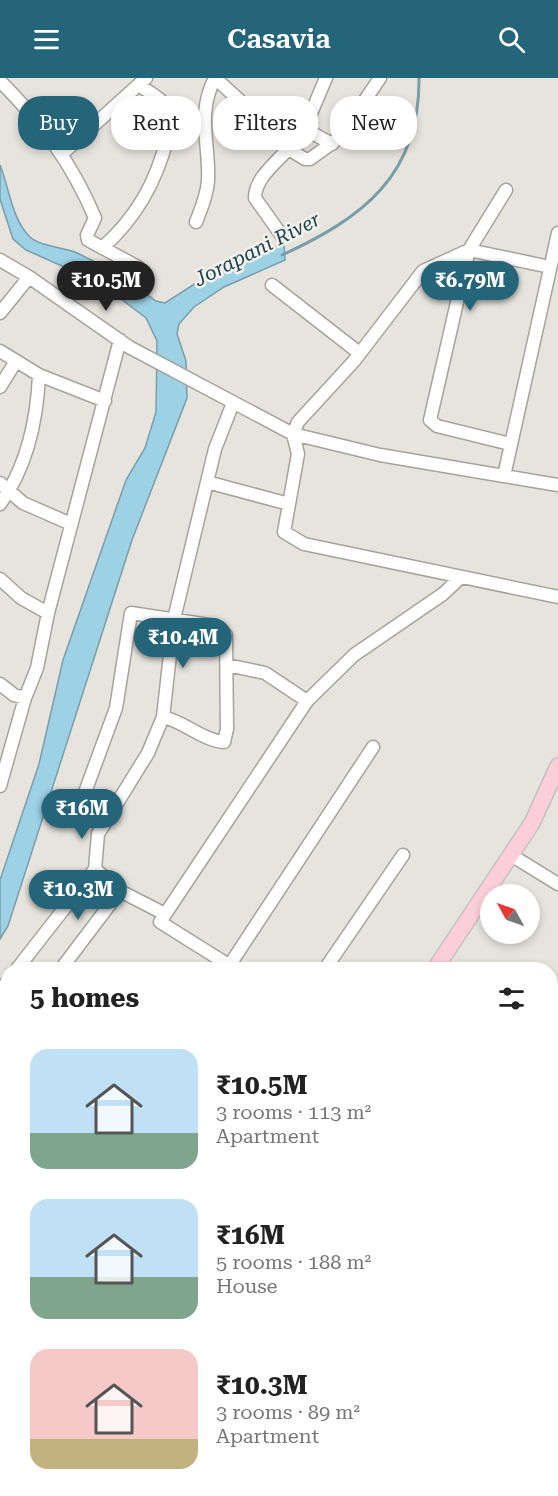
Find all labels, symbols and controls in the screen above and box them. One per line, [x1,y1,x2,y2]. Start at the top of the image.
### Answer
icon: menu [30,23,63,56]
text: Casavia [227,23,331,55]
icon: search [495,23,528,56]
chip: Buy [18,96,99,150]
chip: Rent [111,96,201,150]
chip: Filters [213,96,318,150]
chip: New [330,96,417,150]
water label: Jorapani River [189,207,325,292]
pin: ₹10.5M [57,261,155,312]
pin: ₹6.79M [421,261,519,312]
text: ₹10.5M [71,268,141,292]
text: ₹6.79M [435,268,505,292]
pin: ₹10.4M [134,618,232,669]
text: ₹10.4M [148,625,218,649]
pin: ₹16M [46,789,118,840]
text: ₹16M [56,796,108,820]
pin: ₹10.3M [29,870,127,921]
text: ₹10.3M [43,877,113,901]
north arrow [480,884,540,944]
map controls [480,884,540,944]
icon: filters [495,982,528,1015]
text: 5 homes [30,983,139,1013]
text: ₹10.5M [216,1070,308,1100]
icon: home [78,1073,150,1145]
text: 3 rooms · 113 m² [216,1100,371,1124]
text: Apartment [216,1124,319,1148]
text: ₹16M [216,1220,285,1250]
icon: home [78,1223,150,1295]
text: 5 rooms · 188 m² [216,1250,371,1274]
text: House [216,1274,278,1298]
text: ₹10.3M [216,1370,308,1400]
icon: home [78,1373,150,1445]
text: 3 rooms · 89 m² [216,1400,360,1424]
text: Apartment [216,1424,319,1448]

